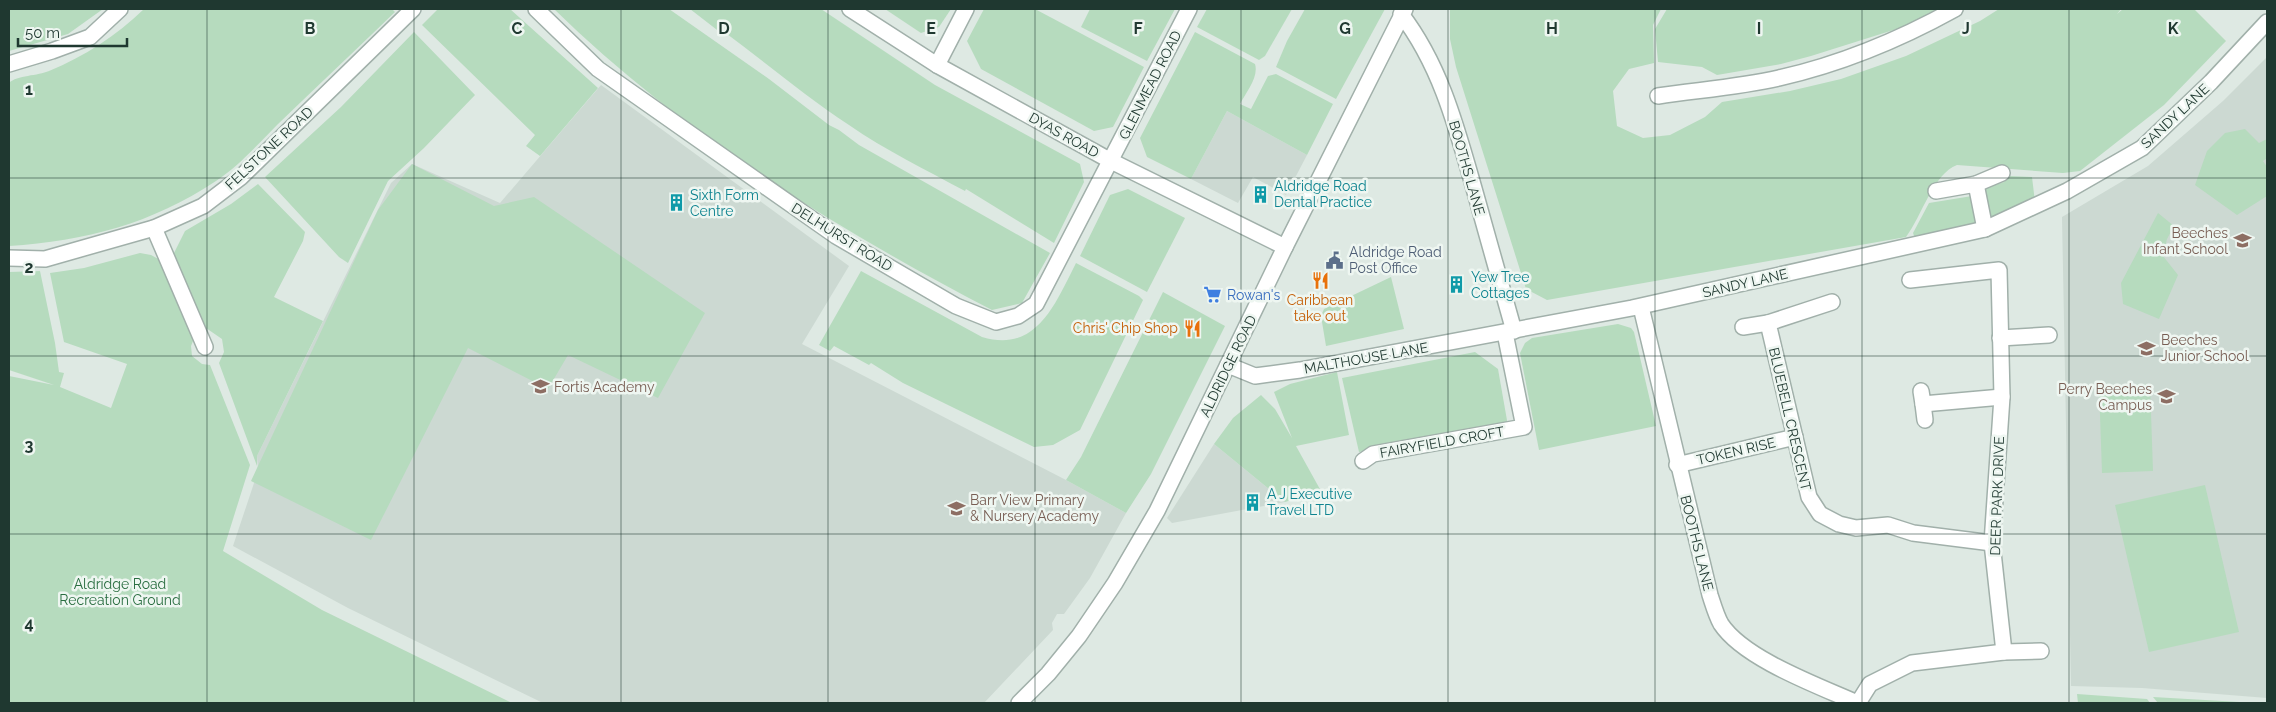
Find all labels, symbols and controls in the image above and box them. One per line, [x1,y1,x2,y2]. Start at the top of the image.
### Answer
scale bar [18,15,126,47]
text: B [305,19,316,38]
text: C [512,19,523,38]
text: D [718,19,730,38]
text: E [926,19,936,38]
text: F [1133,19,1143,38]
text: G [1339,19,1351,38]
text: H [1546,19,1558,38]
text: I [1757,19,1761,38]
text: J [1962,19,1970,38]
text: K [2168,19,2179,38]
text: 50 m [25,24,60,42]
street label: GLENMEAD ROAD [1116,28,1184,142]
text: 1 [25,80,33,99]
street label: SANDY LANE [2138,80,2212,152]
street label: FELSTONE ROAD [222,103,316,193]
street label: DYAS ROAD [1026,109,1102,161]
street label: BOOTHS LANE [1446,119,1488,217]
place label: Aldridge Road Dental Practice [1274,178,1372,210]
building icon: Aldridge Road Dental Practice [1250,184,1270,204]
place label: Sixth Form Centre [690,187,759,219]
building icon: Sixth Form Centre [666,193,686,213]
street label: DELHURST ROAD [789,200,895,274]
place label: Beeches Infant School [2143,225,2228,257]
school or university icon: Beeches Infant School [2232,231,2252,251]
place label: Aldridge Road Post Office [1349,244,1442,276]
public building icon: Aldridge Road Post Office [1325,250,1345,270]
text: 2 [24,258,34,277]
street label: SANDY LANE [1701,265,1789,301]
place label: Yew Tree Cottages [1471,269,1530,301]
restaurant icon: Caribbean take out [1310,270,1330,290]
building icon: Yew Tree Cottages [1447,275,1467,295]
supermarket icon: Rowan's [1203,285,1223,305]
place label: Rowan's [1227,287,1280,303]
place label: Caribbean take out [1287,292,1353,324]
street label: ALDRIDGE ROAD [1196,313,1260,419]
restaurant icon: Chris' Chip Shop [1182,318,1202,338]
place label: Chris' Chip Shop [1073,320,1178,336]
place label: Beeches Junior School [2161,332,2249,364]
school or university icon: Beeches Junior School [2137,338,2157,358]
street label: MALTHOUSE LANE [1303,339,1429,377]
street label: BLUEBELL CRESCENT [1766,346,1814,493]
school or university icon: Fortis Academy [530,377,550,397]
place label: Fortis Academy [554,379,655,395]
place label: Perry Beeches Campus [2058,381,2152,413]
school or university icon: Perry Beeches Campus [2156,387,2176,407]
street label: FAIRYFIELD CROFT [1378,423,1506,461]
street label: TOKEN RISE [1695,434,1777,468]
text: 3 [25,436,34,455]
street label: DEER PARK DRIVE [1987,436,2007,556]
place label: A J Executive Travel LTD [1267,486,1352,518]
place label: Barr View Primary & Nursery Academy [970,492,1099,524]
building icon: A J Executive Travel LTD [1243,492,1263,512]
street label: BOOTHS LANE [1677,494,1717,592]
school or university icon: Barr View Primary & Nursery Academy [946,498,966,518]
park label: Aldridge Road Recreation Ground [59,576,181,608]
text: 4 [24,614,34,633]

